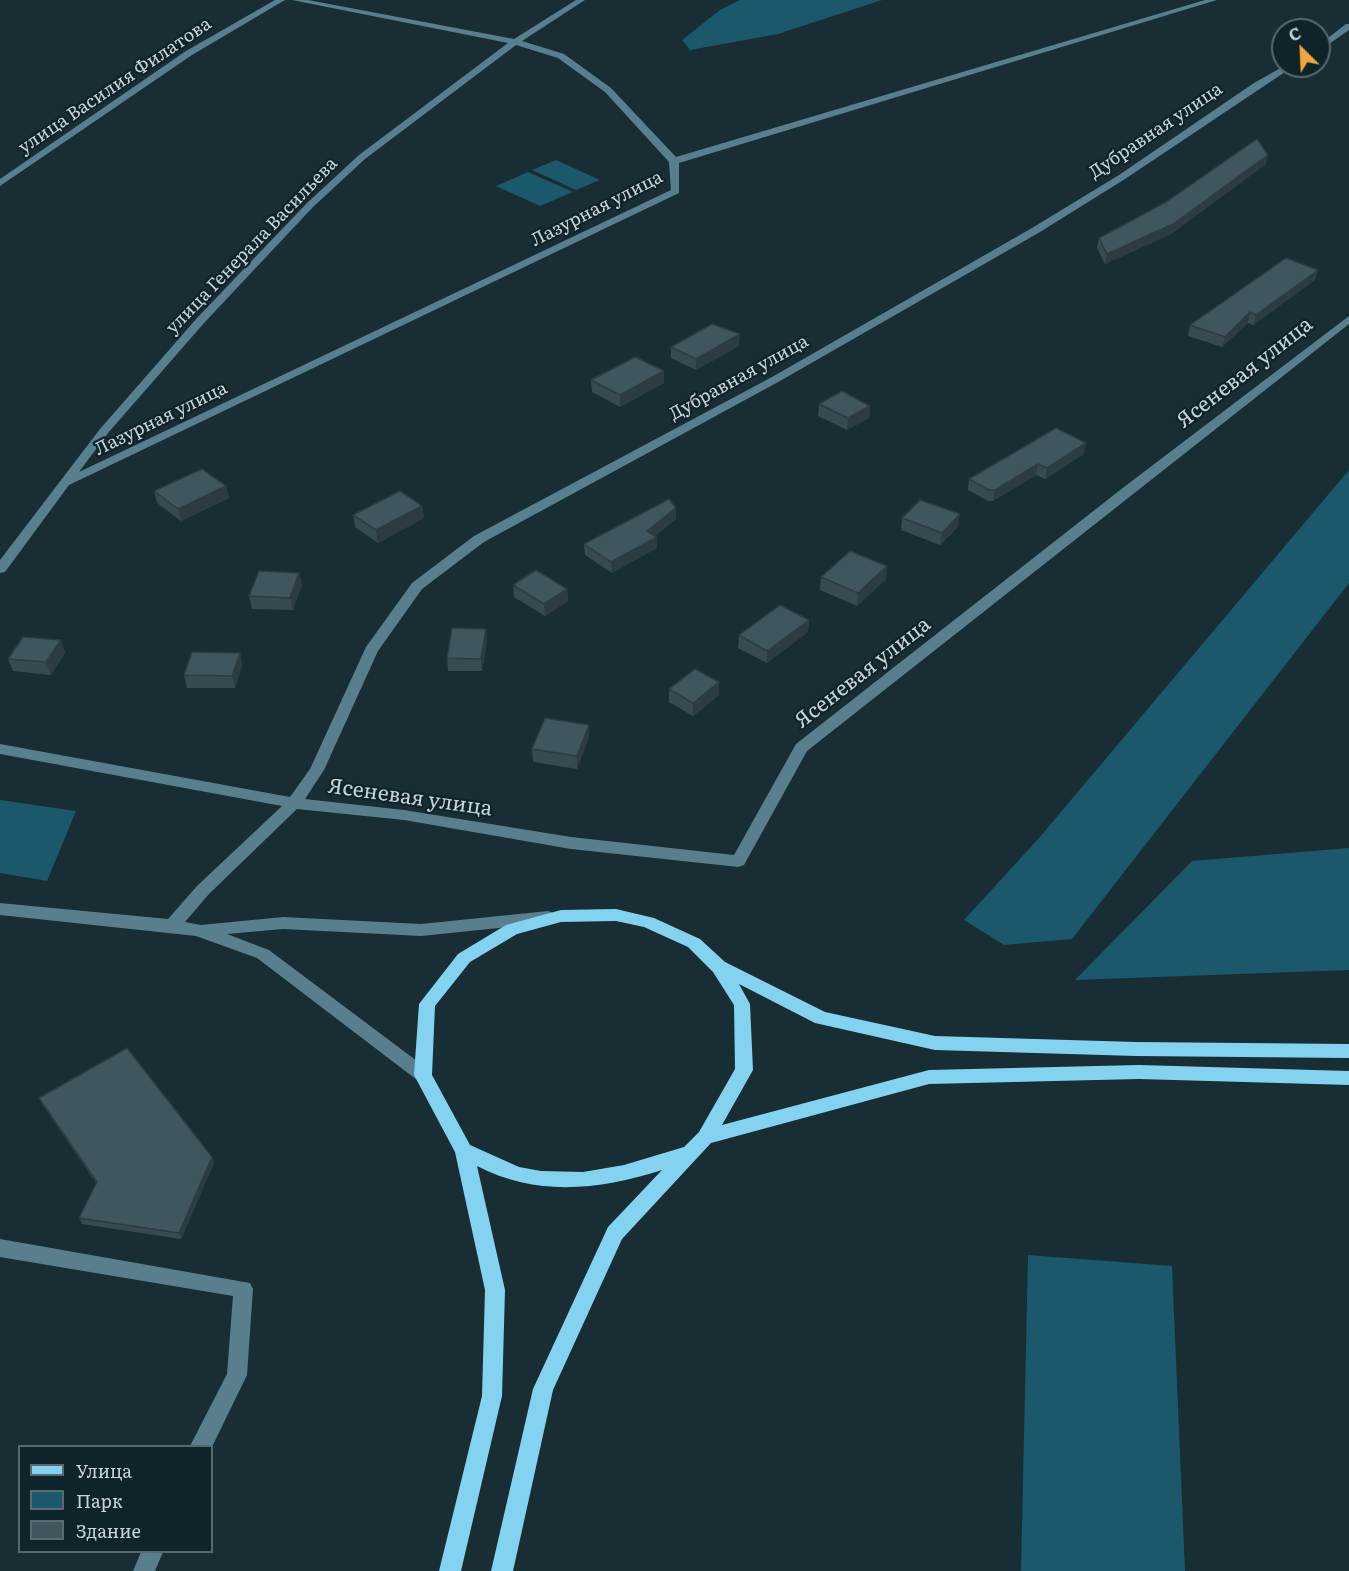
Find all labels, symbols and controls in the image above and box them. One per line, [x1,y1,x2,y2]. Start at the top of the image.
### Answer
street label: улица Василия Филатова [14,13,216,159]
north arrow [1271,18,1331,78]
text: С [1284,20,1305,47]
street label: Дубравная улица [1085,78,1227,184]
street label: улица Генерала Васильева [162,153,342,339]
street label: Лазурная улица [528,166,666,252]
street label: Ясеневая улица [1172,312,1318,434]
street label: Дубравная улица [666,331,812,425]
street label: Лазурная улица [91,378,231,460]
street label: Ясеневая улица [790,612,936,734]
street label: Ясеневая улица [326,774,494,822]
legend [18,1445,213,1553]
text: Улица [76,1457,132,1484]
text: Парк [76,1487,123,1514]
text: Здание [76,1517,141,1544]

